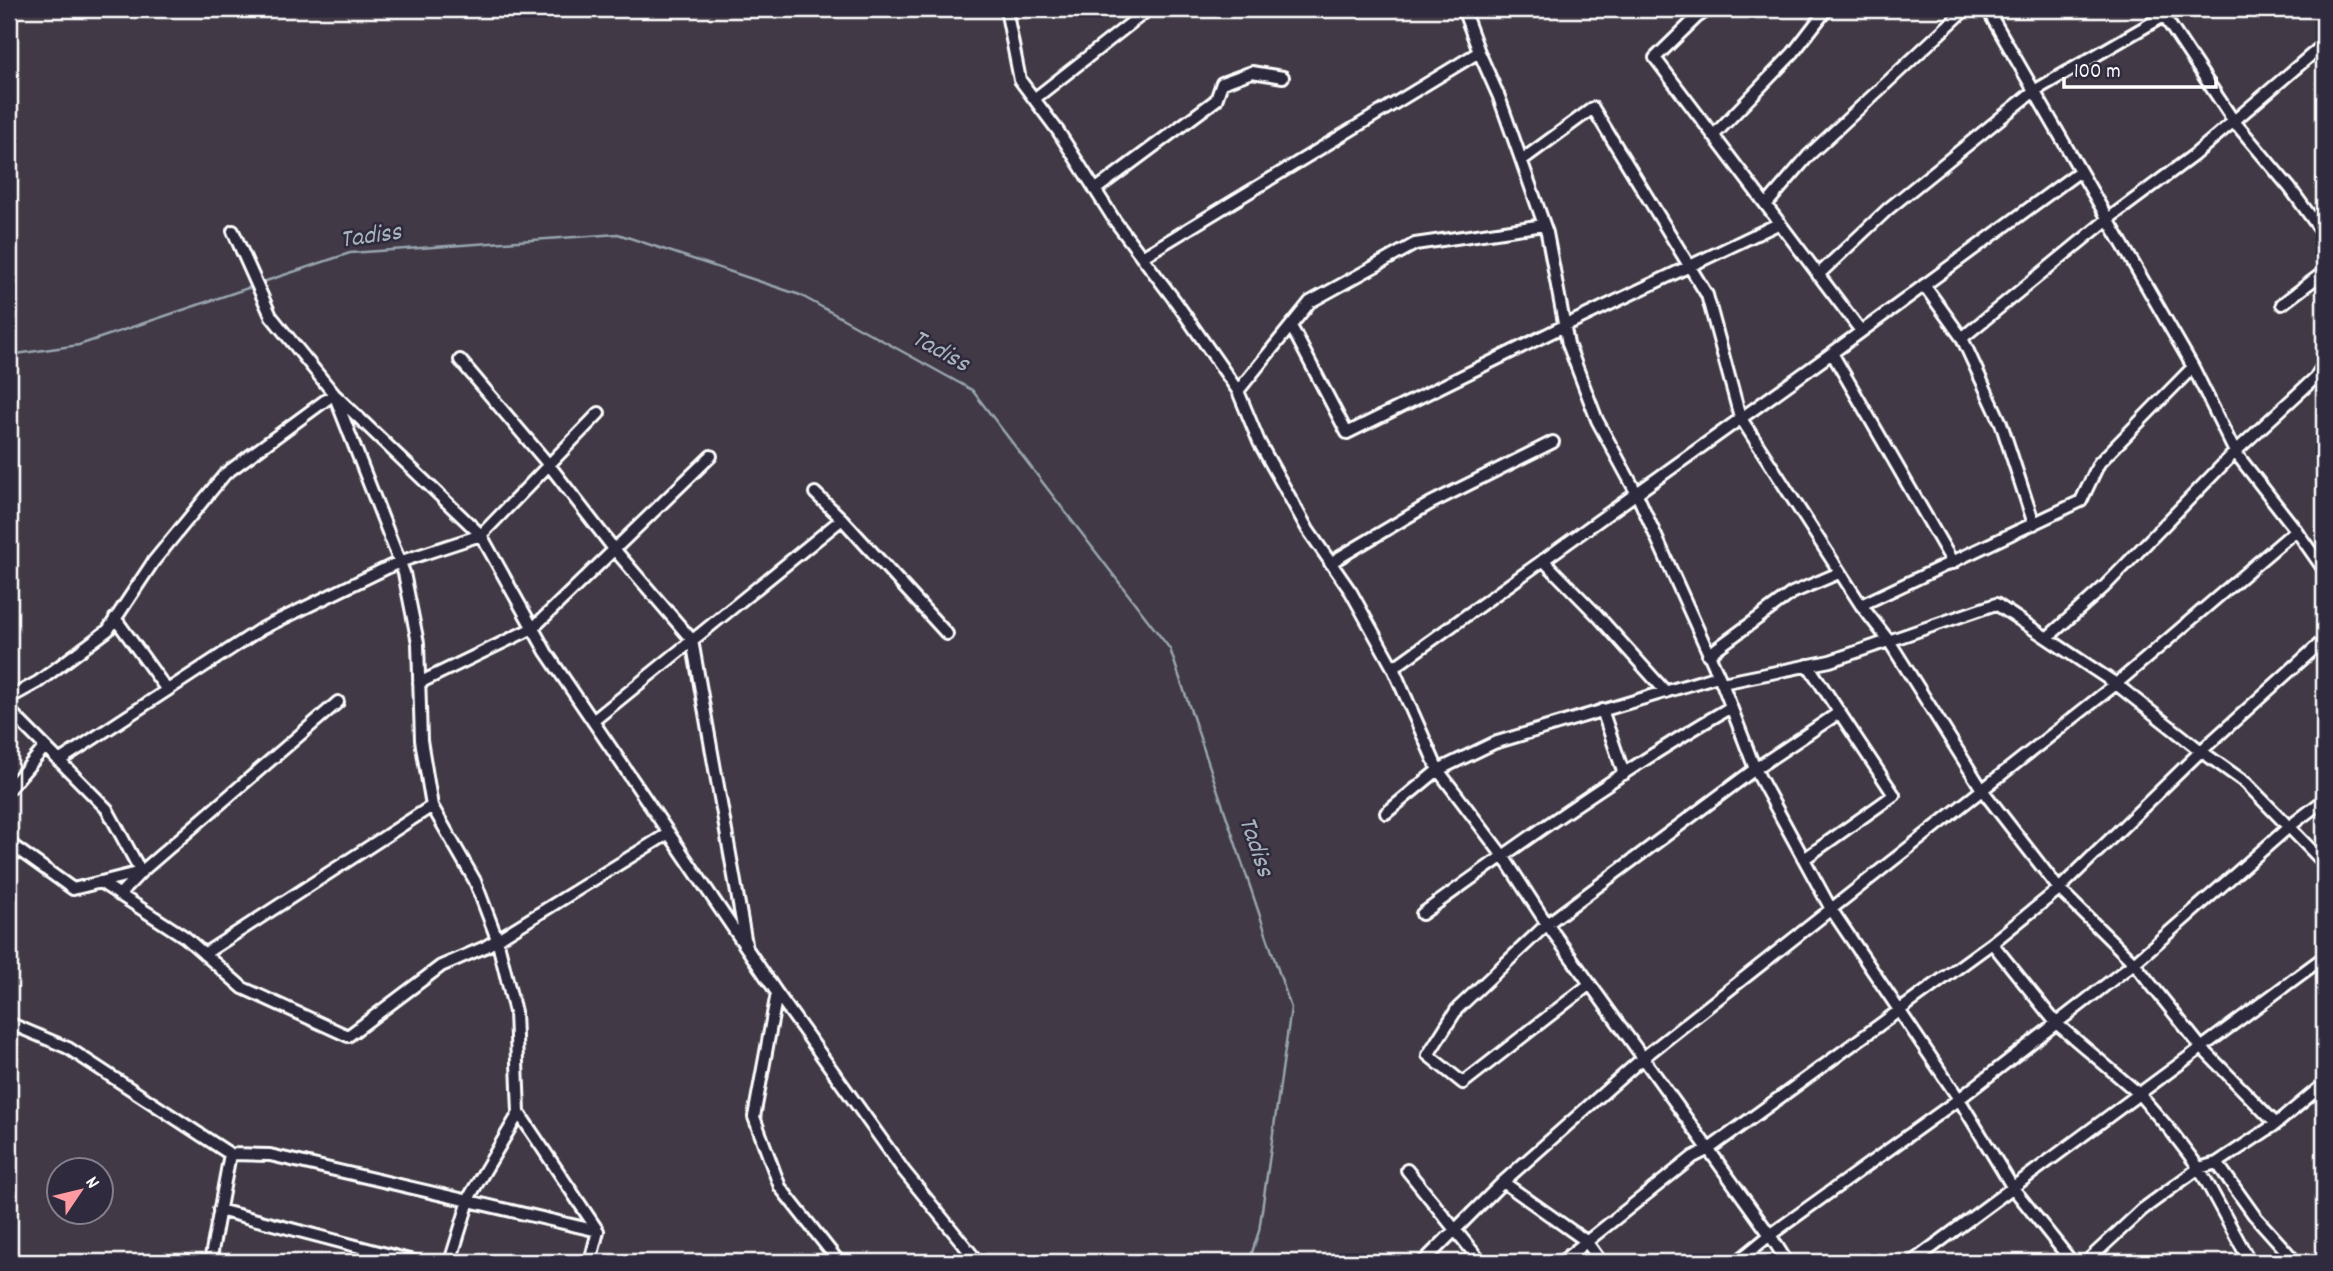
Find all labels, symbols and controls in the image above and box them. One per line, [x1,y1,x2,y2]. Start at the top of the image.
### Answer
scale bar [2064,46,2216,90]
text: 100 m [2074,58,2121,88]
water label: Tadiss [338,214,405,260]
water label: Tadiss [904,321,977,384]
water label: Tadiss [1228,812,1283,883]
north arrow [46,1156,116,1226]
text: N [77,1172,105,1195]

